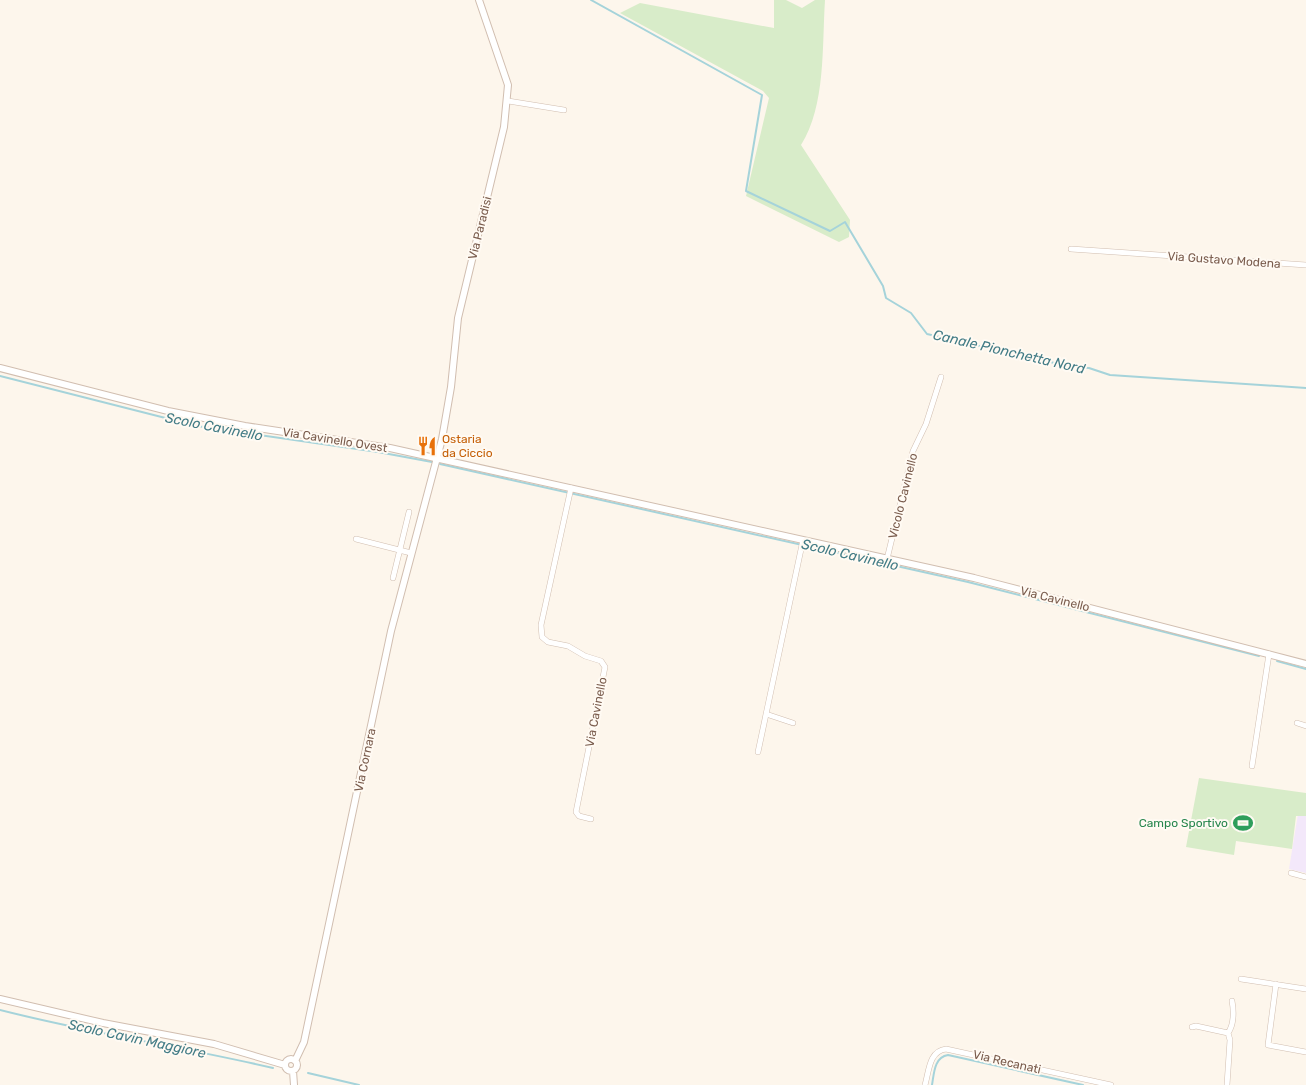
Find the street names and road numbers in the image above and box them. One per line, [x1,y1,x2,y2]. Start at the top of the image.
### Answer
street label: Via Paradisi [465,195,495,261]
street label: Via Gustavo Modena [1167,249,1281,271]
street label: Via Cavinello Ovest [282,425,389,455]
street label: Vicolo Cavinello [886,452,920,540]
street label: Via Cavinello [1019,584,1091,614]
street label: Via Cavinello [582,676,610,748]
street label: Via Cornara [351,727,379,793]
street label: Via Recanati [972,1047,1043,1077]

